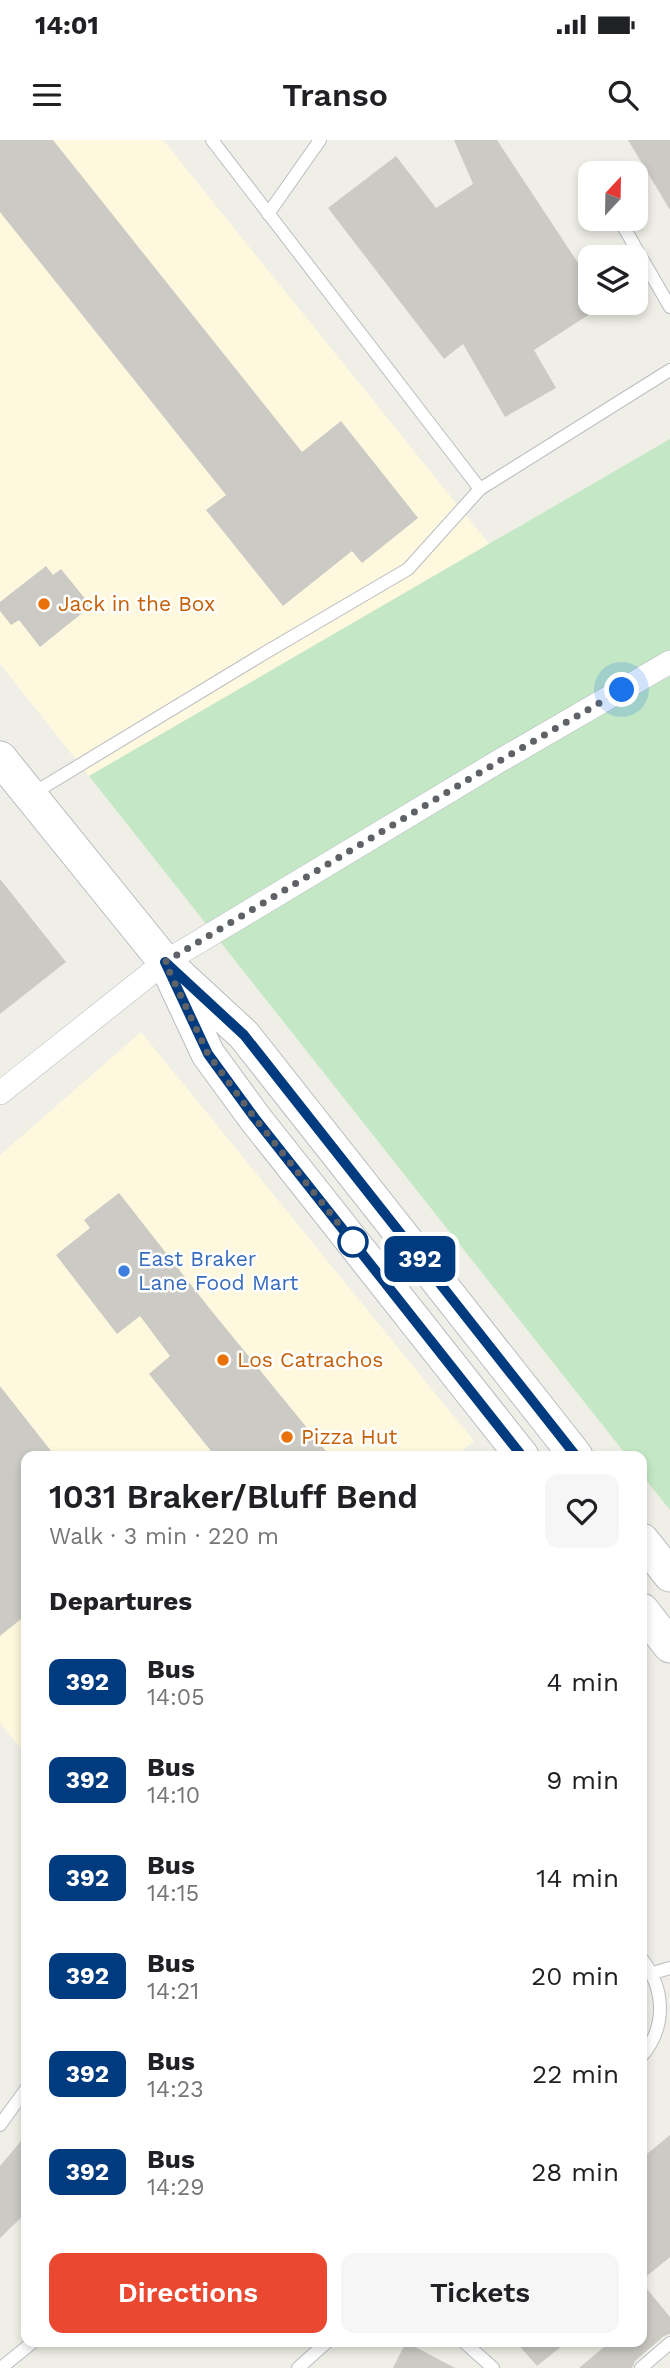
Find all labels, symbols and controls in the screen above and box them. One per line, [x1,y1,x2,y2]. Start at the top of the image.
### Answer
text: 14:01 [35,10,99,40]
icon: menu [28,76,66,114]
text: Transo [282,76,388,114]
icon: search [604,76,642,114]
north arrow [578,161,648,231]
map controls [578,161,648,315]
button: layers [578,245,648,315]
place label: Jack in the Box [58,591,215,616]
marker: Jack in the Box [36,596,52,612]
your location [604,672,639,707]
unlabelled marker [338,1227,368,1257]
line badge: 392 [380,1236,460,1282]
text: 392 [398,1245,442,1273]
place label: East Braker Lane Food Mart [138,1246,299,1295]
marker: East Braker Lane Food Mart [116,1263,132,1279]
place label: Los Catrachos [237,1347,383,1372]
marker: Los Catrachos [215,1352,231,1368]
place label: Pizza Hut [301,1424,398,1449]
marker: Pizza Hut [279,1429,295,1445]
button: heart [545,1474,619,1548]
text: 1031 Braker/Bluff Bend [49,1477,418,1516]
text: Walk · 3 min · 220 m [49,1523,279,1550]
text: Departures [49,1586,192,1616]
text: Bus [147,1654,195,1684]
text: 4 min [546,1667,619,1697]
text: 392 [66,1668,109,1696]
text: 14:05 [147,1684,205,1711]
text: Bus [147,1752,195,1782]
text: 9 min [546,1765,619,1795]
text: 392 [66,1766,109,1794]
text: 14:10 [147,1782,200,1809]
text: Bus [147,1850,195,1880]
text: 14 min [536,1863,619,1893]
text: 392 [66,1864,109,1892]
text: 14:15 [147,1880,199,1907]
text: Bus [147,1948,195,1978]
text: 20 min [531,1961,619,1991]
text: 392 [66,1962,109,1990]
text: 14:21 [147,1978,199,2005]
text: Bus [147,2046,195,2076]
text: 22 min [532,2059,619,2089]
text: 392 [66,2060,109,2088]
text: 14:23 [147,2076,204,2103]
text: Bus [147,2144,195,2174]
text: 28 min [531,2157,619,2187]
text: 392 [66,2158,109,2186]
text: 14:29 [147,2174,204,2201]
button: Directions [49,2253,327,2333]
button: Tickets [341,2253,619,2333]

